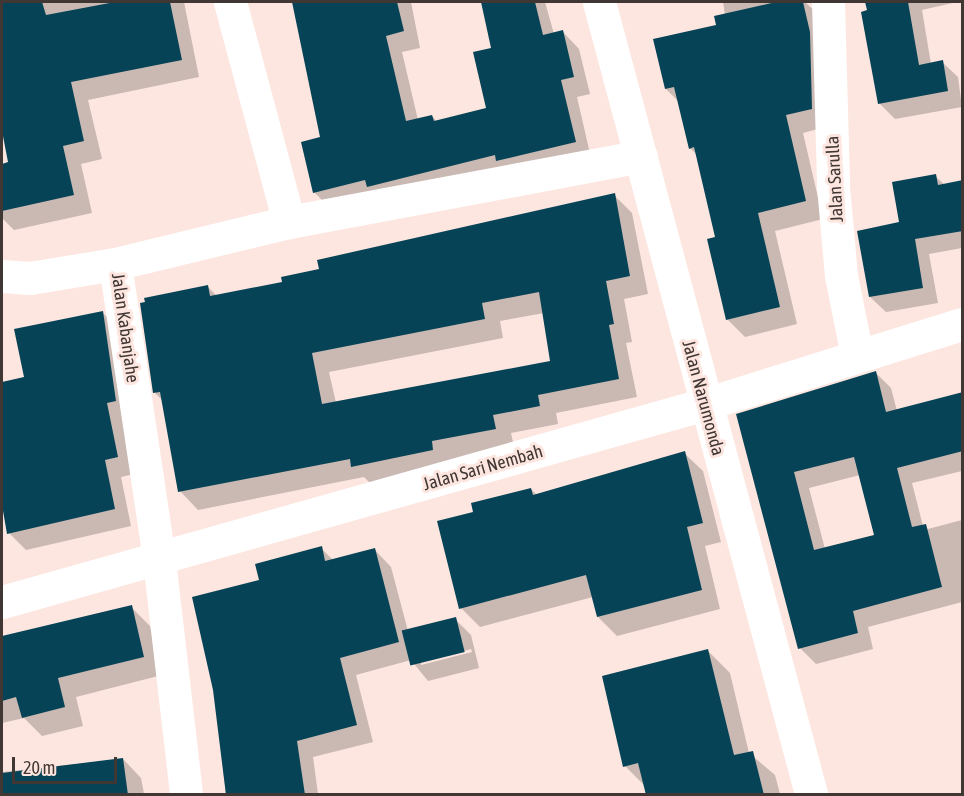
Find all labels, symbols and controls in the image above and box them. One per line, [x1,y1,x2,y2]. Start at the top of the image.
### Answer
street label: Jalan Sarulla [822,135,848,223]
street label: Jalan Kabanjahe [107,272,143,384]
street label: Jalan Narumonda [677,338,729,458]
street label: Jalan Sari Nembah [421,441,545,495]
scale bar [15,745,120,783]
text: 20 m [23,757,55,778]

